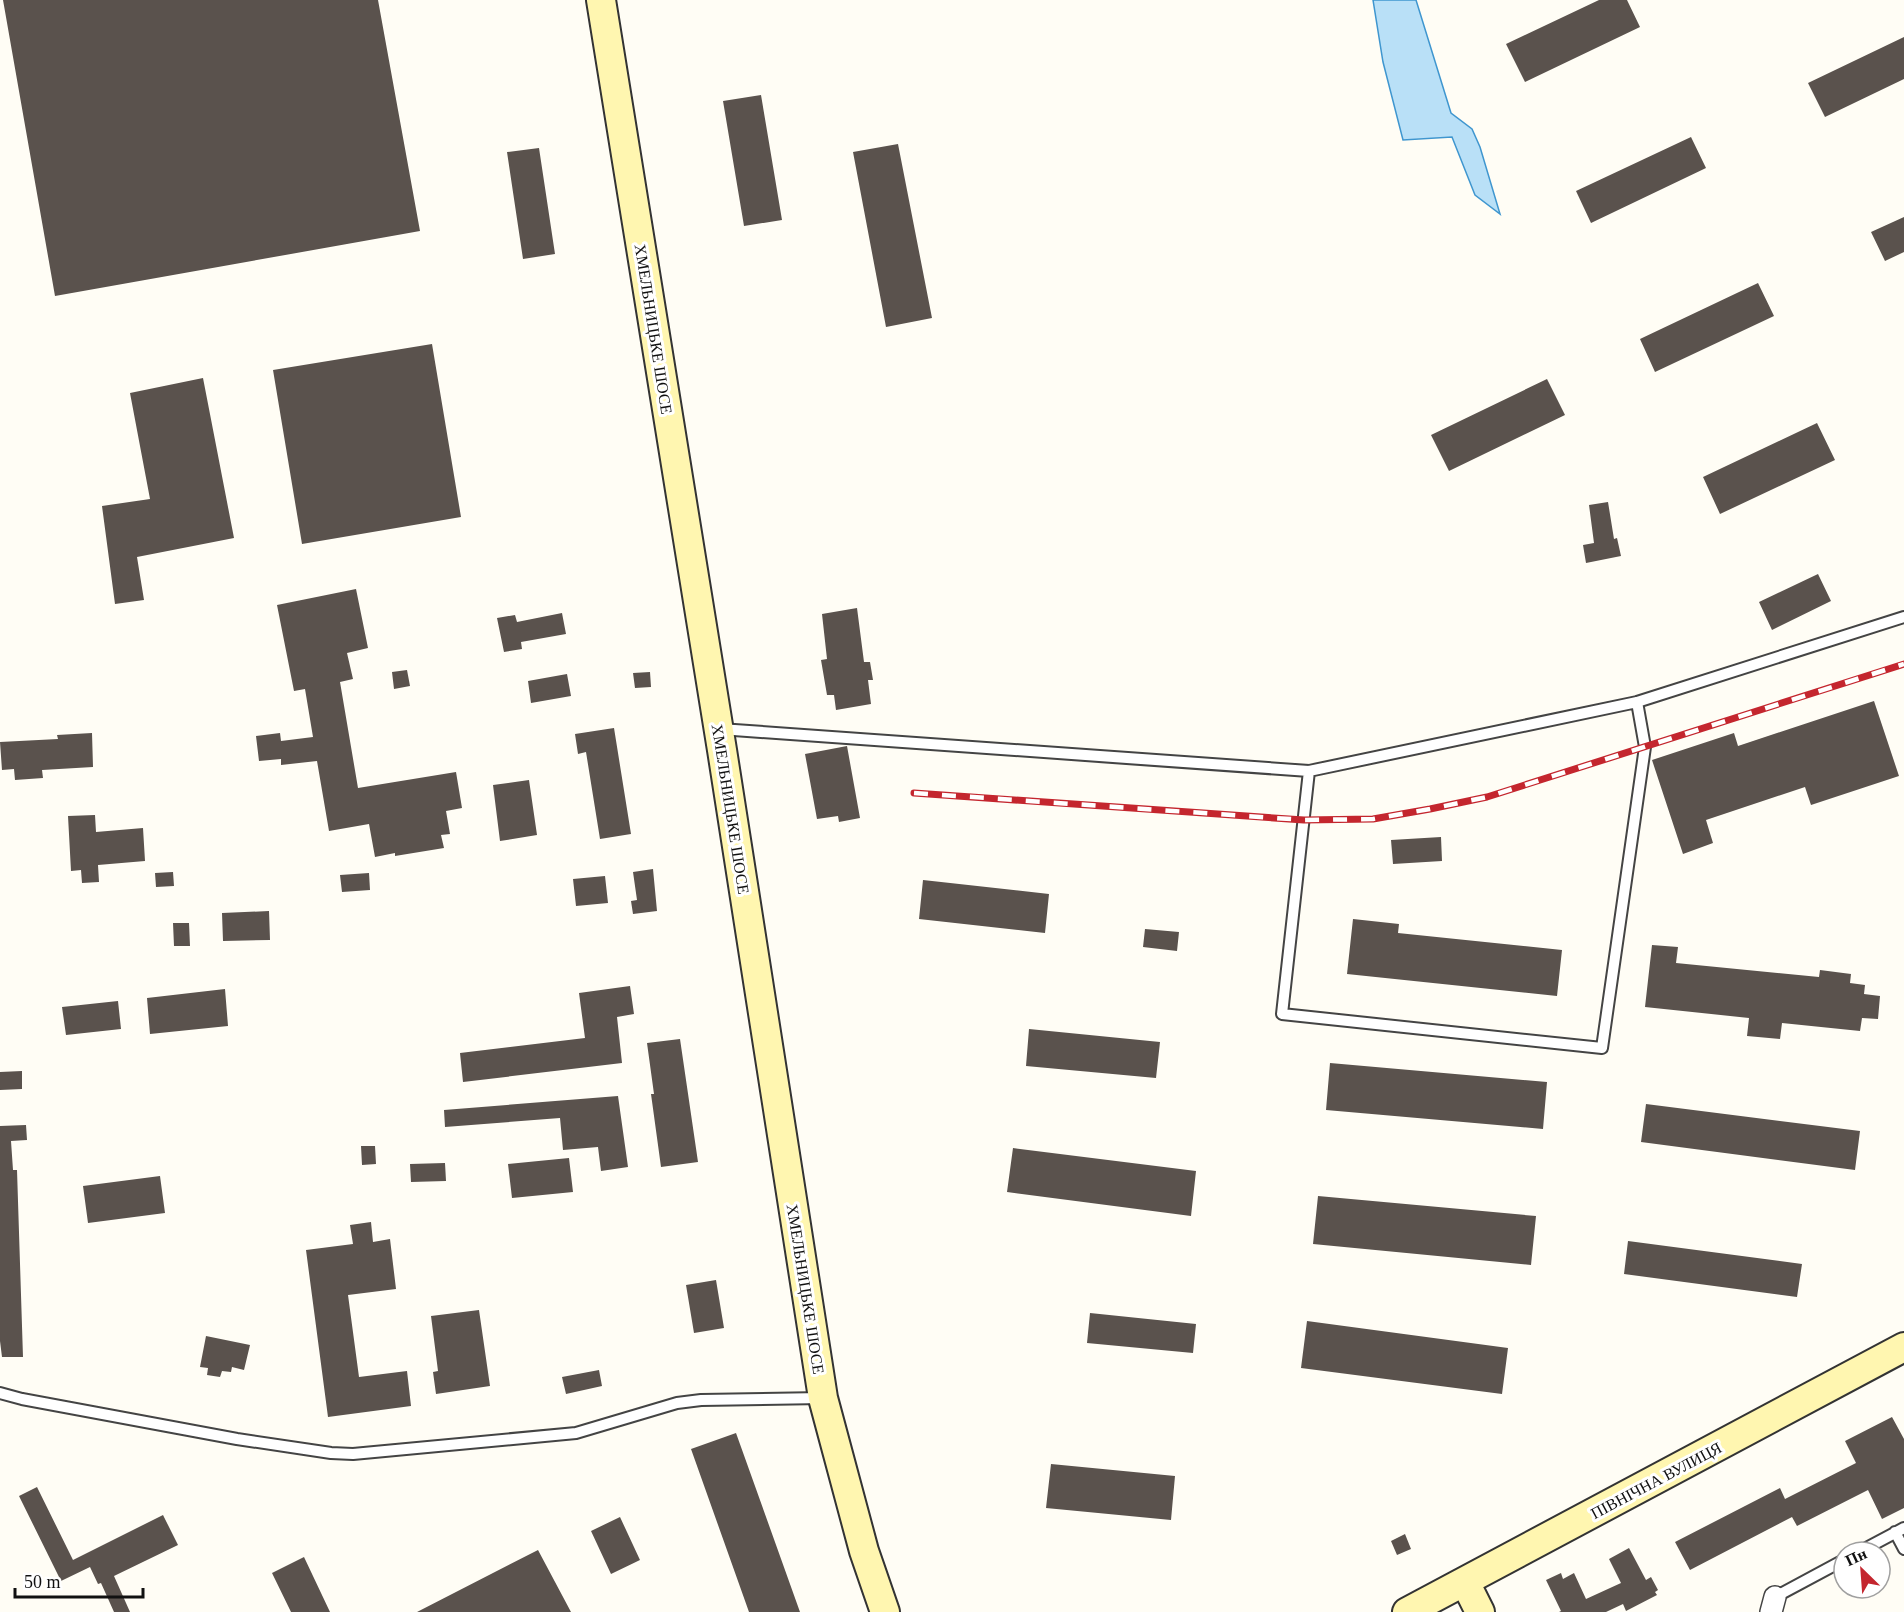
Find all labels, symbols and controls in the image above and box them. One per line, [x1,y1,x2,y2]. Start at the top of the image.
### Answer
street label: ХМЕЛЬНИЦЬКЕ ШОСЕ [631,243,675,416]
street label: ХМЕЛЬНИЦЬКЕ ШОСЕ [708,723,752,896]
street label: ХМЕЛЬНИЦЬКЕ ШОСЕ [783,1203,827,1376]
street label: ПІВНІЧНА ВУЛИЦЯ [1588,1439,1725,1523]
north arrow [1832,1540,1892,1600]
text: Пн [1842,1545,1869,1569]
scale bar [15,1561,142,1599]
text: 50 m [24,1572,61,1592]

